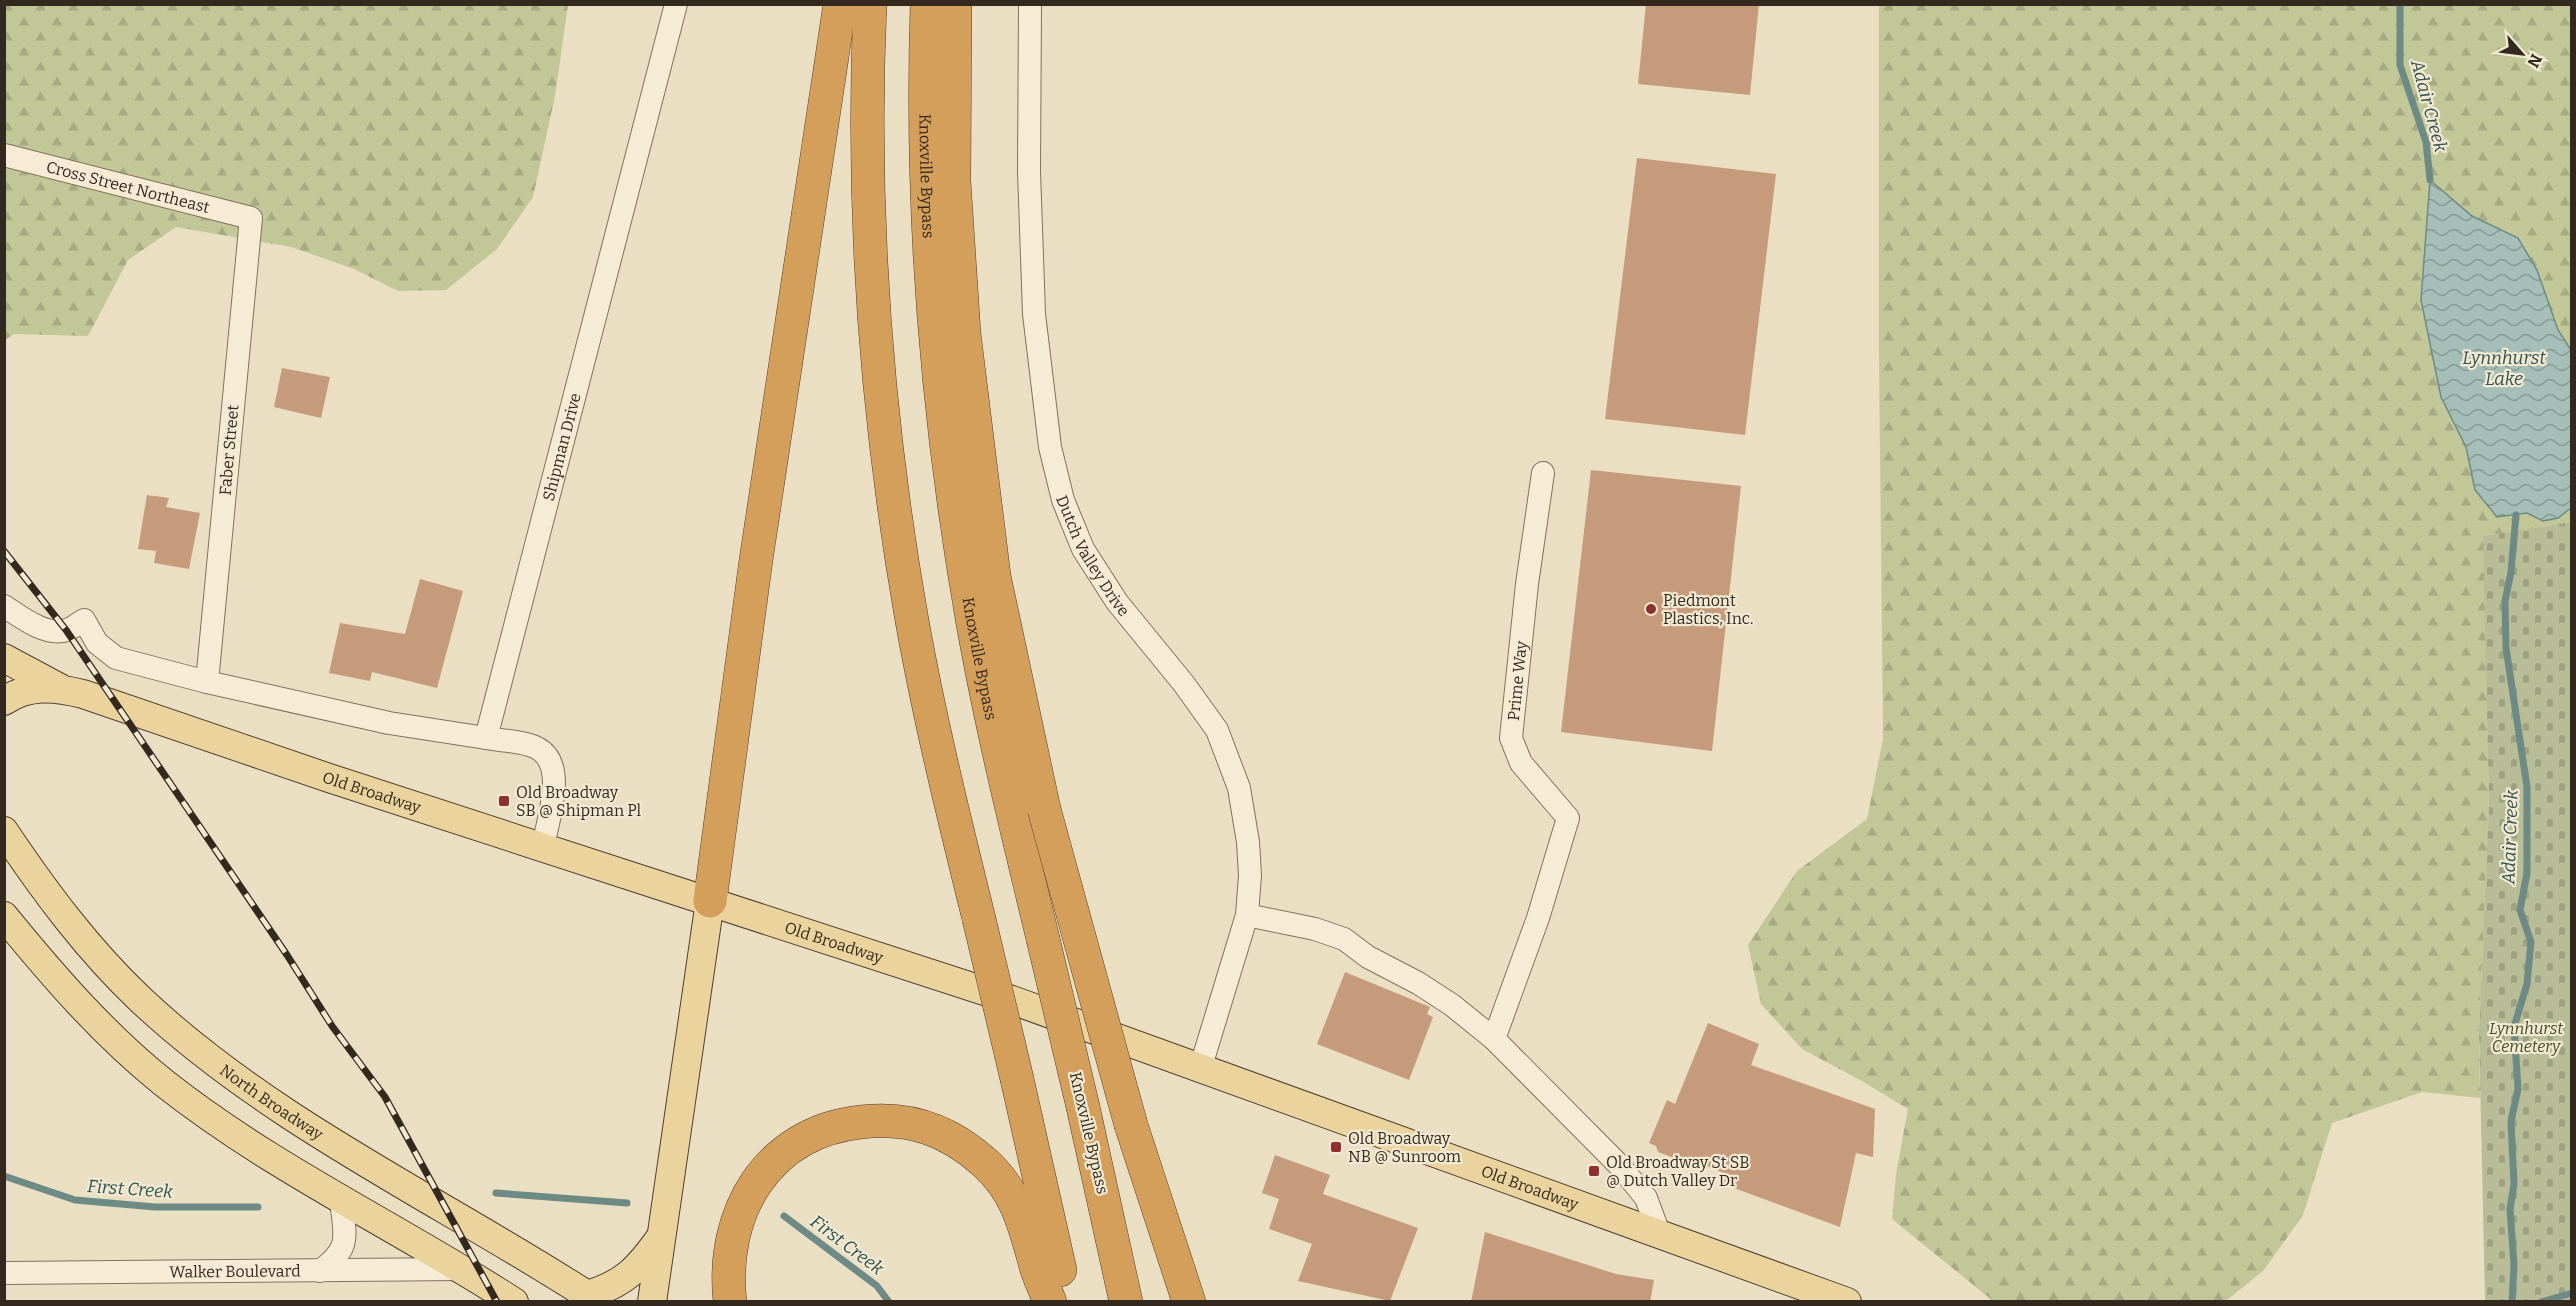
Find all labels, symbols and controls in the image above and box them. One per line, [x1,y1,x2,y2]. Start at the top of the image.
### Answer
north arrow [2492,24,2552,84]
text: N [2524,51,2546,71]
water label: Adair Creek [2406,57,2452,155]
street label: Knoxville Bypass [916,114,938,239]
street label: Cross Street Northeast [44,157,212,217]
water label: Lynnhurst Lake [2462,347,2546,390]
street label: Shipman Drive [538,391,584,503]
street label: Faber Street [216,404,242,496]
street label: Dutch Valley Drive [1053,492,1134,620]
place label: Piedmont Plastics, Inc. [1663,591,1753,628]
street label: Knoxville Bypass [959,596,1001,722]
marker: Piedmont Plastics, Inc. [1644,602,1658,616]
street label: Prime Way [1503,639,1531,722]
street label: Old Broadway [320,767,424,817]
place label: Old Broadway SB @ Shipman Pl [516,783,642,820]
water label: Adair Creek [2497,789,2523,886]
marker: Old Broadway SB @ Shipman Pl [497,794,511,808]
street label: Old Broadway [782,917,886,967]
park label: Lynnhurst Cemetery [2489,1019,2563,1056]
street label: North Broadway [216,1060,327,1144]
street label: Knoxville Bypass [1066,1070,1112,1196]
place label: Old Broadway NB @ Sunroom [1348,1129,1461,1166]
marker: Old Broadway NB @ Sunroom [1329,1140,1343,1154]
place label: Old Broadway St SB @ Dutch Valley Dr [1606,1153,1749,1190]
street label: Old Broadway [1479,1161,1582,1214]
marker: Old Broadway St SB @ Dutch Valley Dr [1587,1164,1601,1178]
water label: First Creek [86,1175,174,1203]
water label: First Creek [806,1210,888,1280]
street label: Walker Boulevard [169,1261,301,1281]

